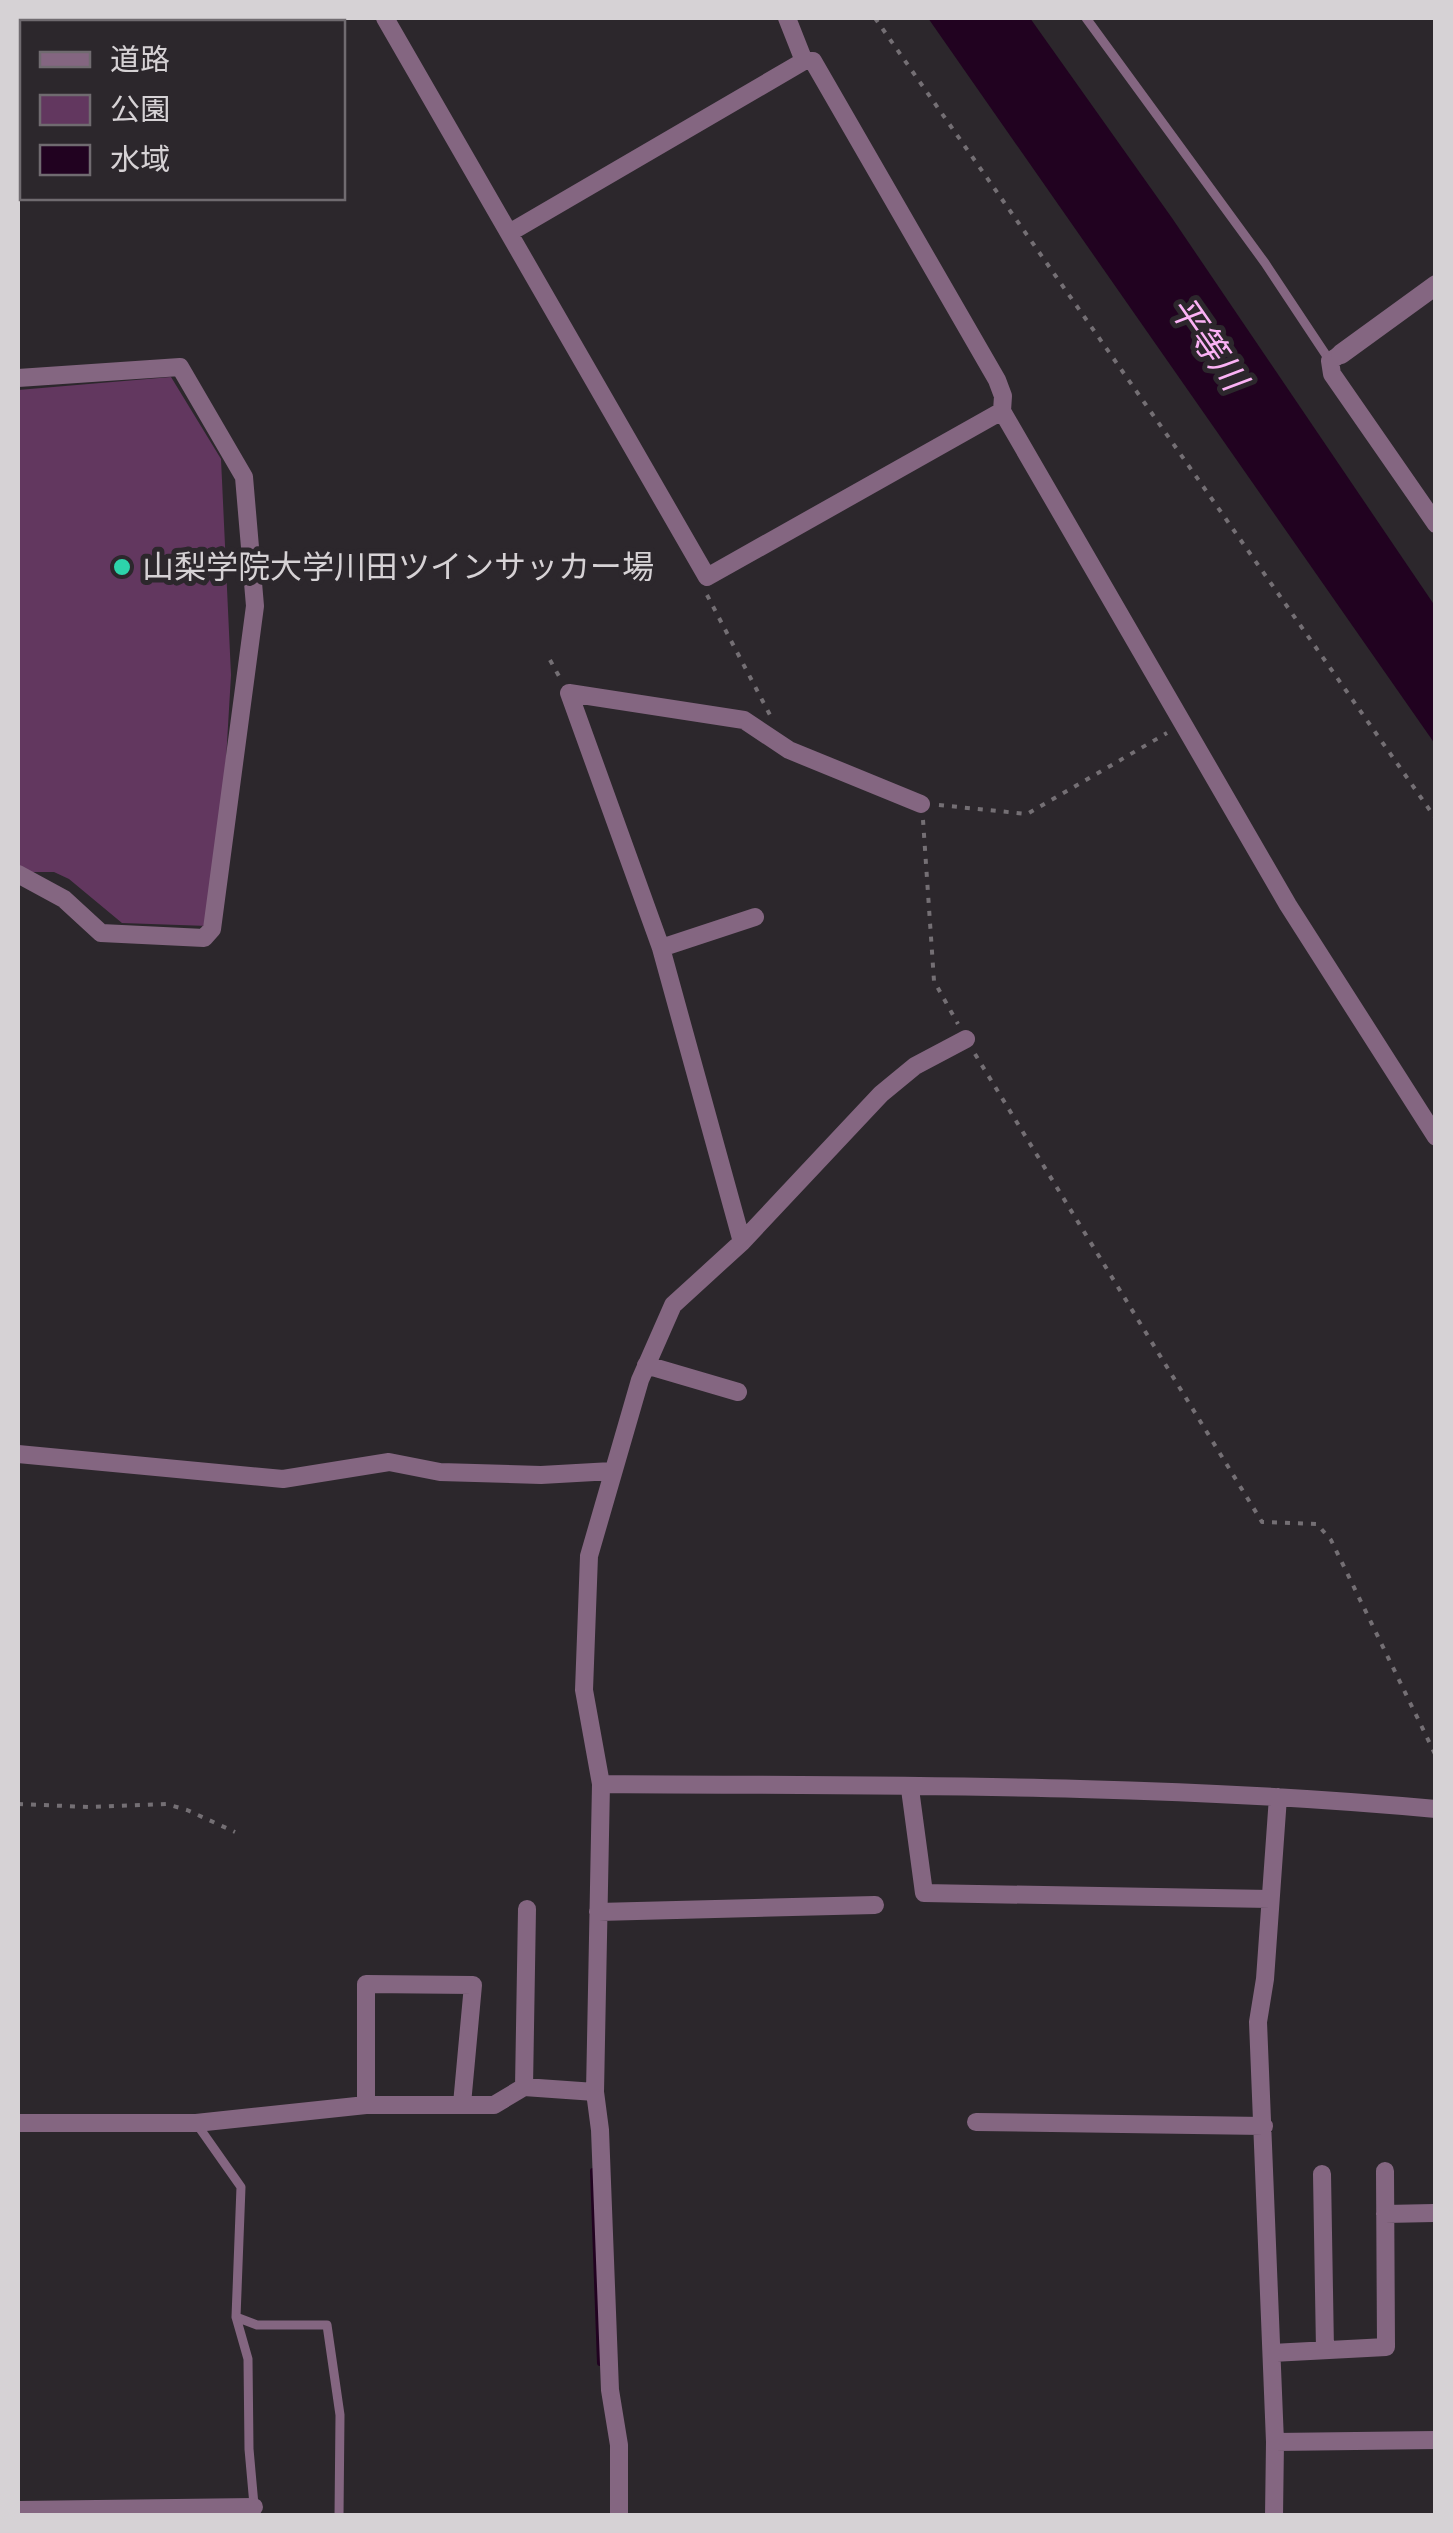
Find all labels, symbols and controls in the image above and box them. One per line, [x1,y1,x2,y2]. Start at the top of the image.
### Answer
legend [20,20,345,200]
text: 道路 [110,42,170,76]
text: 公園 [110,92,170,126]
text: 水域 [110,142,170,176]
water label: 平等川 [1162,288,1258,400]
place label: 山梨学院大学川田ツインサッカー場 [142,548,654,584]
marker: 山梨学院大学川田ツインサッカー場 [111,556,133,578]

